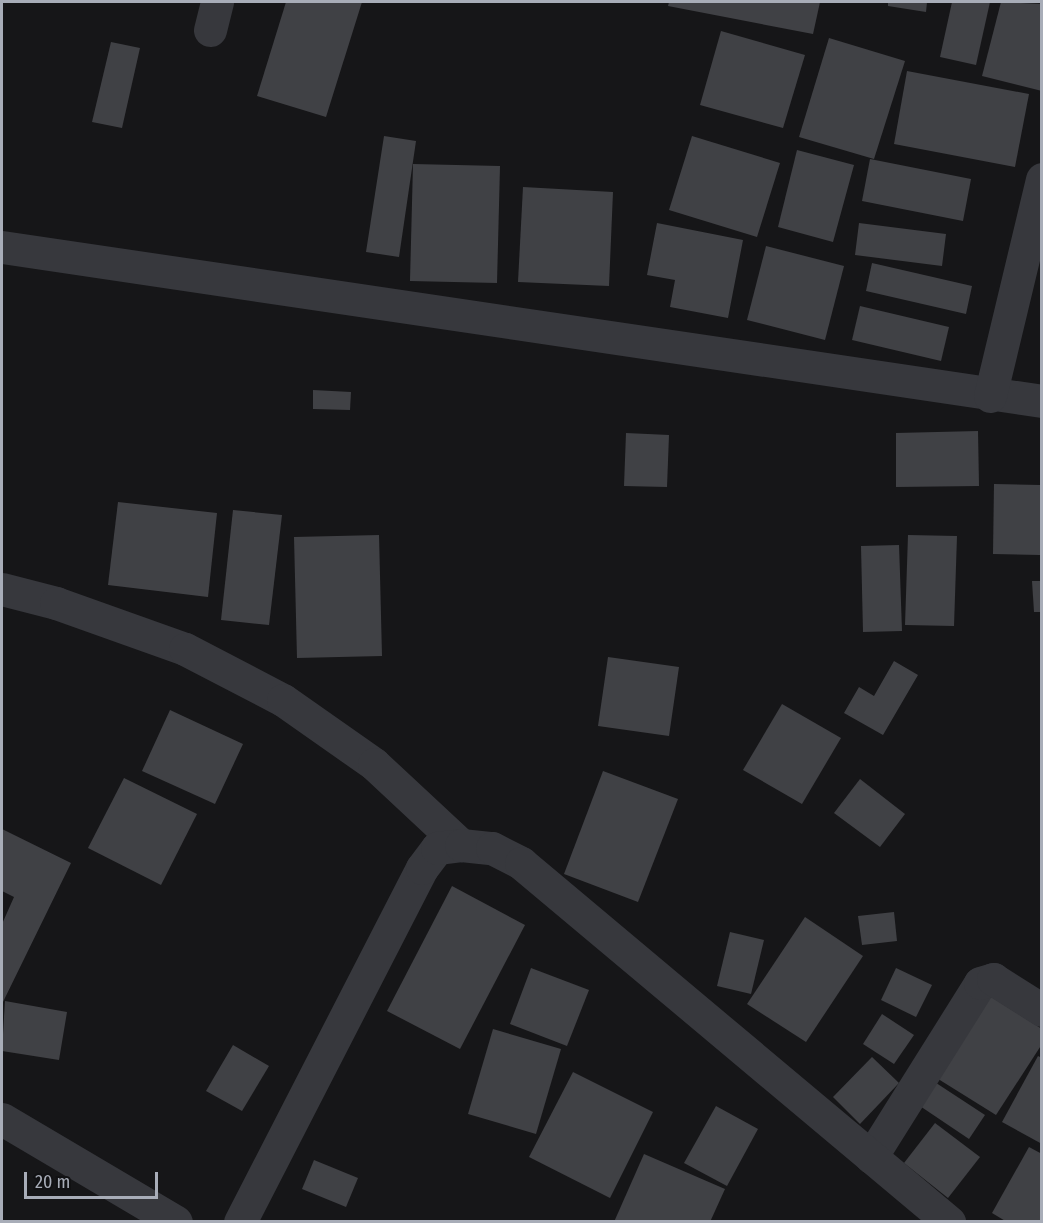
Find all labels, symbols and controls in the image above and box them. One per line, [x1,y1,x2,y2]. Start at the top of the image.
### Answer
scale bar [27,1160,160,1198]
text: 20 m [35,1171,70,1193]

